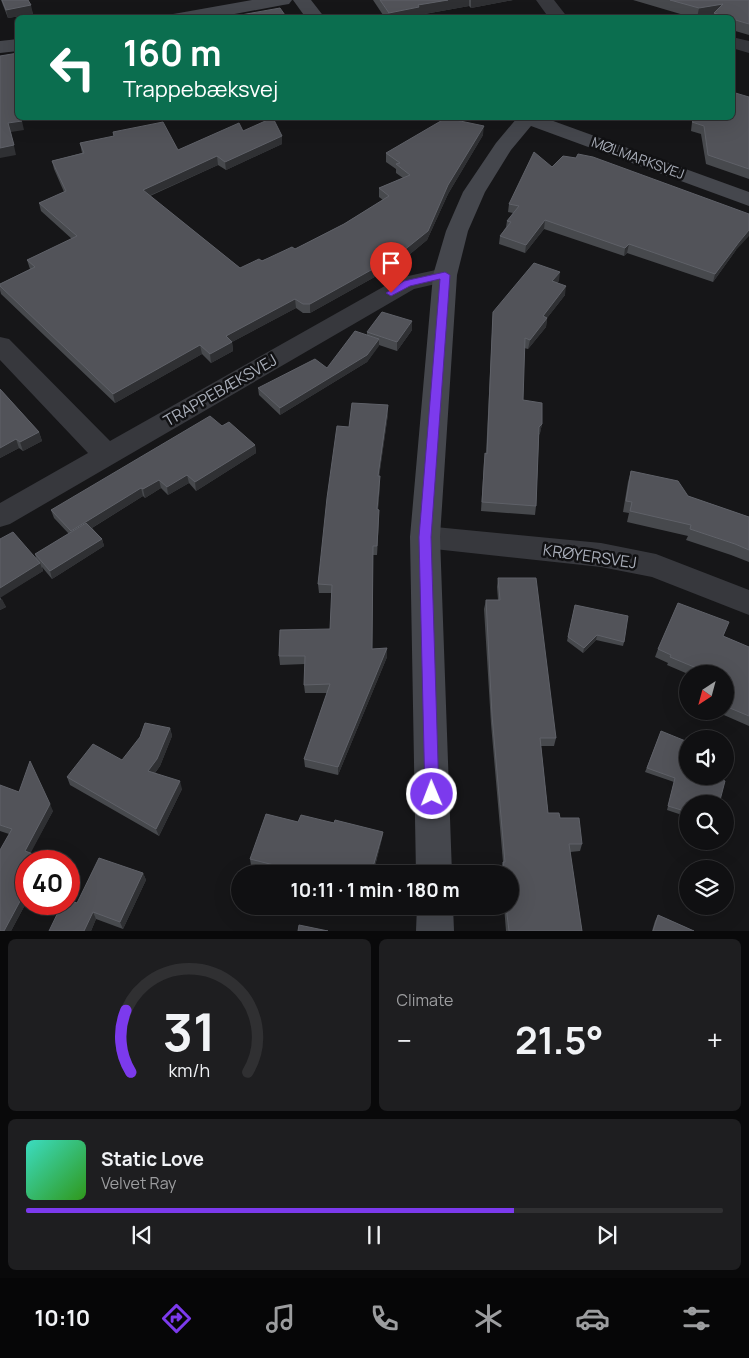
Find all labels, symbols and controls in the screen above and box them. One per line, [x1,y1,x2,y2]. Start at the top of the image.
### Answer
text: 160 m [123,29,222,77]
icon: left [40,35,105,100]
text: Trappebæksvej [123,74,278,104]
street label: MØLMARKSVEJ [589,132,687,183]
pin [370,242,412,293]
icon: arrive [377,249,405,277]
street label: TRAPPEBÆKSVEJ [159,349,281,431]
street label: KRØYERSVEJ [542,539,638,573]
north arrow [679,665,734,720]
map controls [679,665,734,915]
button: sound [679,730,734,785]
position arrow [405,767,457,819]
button: search [679,795,734,850]
speed limit sign: 40 [15,850,80,915]
button: layers [679,860,734,915]
text: 10:11 · 1 min · 180 m [290,877,460,903]
text: Climate [397,989,453,1011]
text: 31 [163,996,216,1067]
text: 21.5° [515,1013,604,1065]
text: − [397,1021,412,1059]
text: + [707,1021,723,1059]
text: km/h [168,1058,210,1082]
text: Static Love [101,1146,204,1172]
text: Velvet Ray [101,1172,177,1194]
icon: previous [128,1221,156,1249]
icon: pause [360,1221,388,1249]
icon: next [593,1221,621,1249]
icon: directions [159,1301,194,1336]
icon: music [263,1301,298,1336]
icon: phone [367,1301,402,1336]
icon: climate [471,1301,506,1336]
icon: car [575,1301,610,1336]
icon: filters [679,1301,714,1336]
text: 10:10 [35,1303,90,1333]

